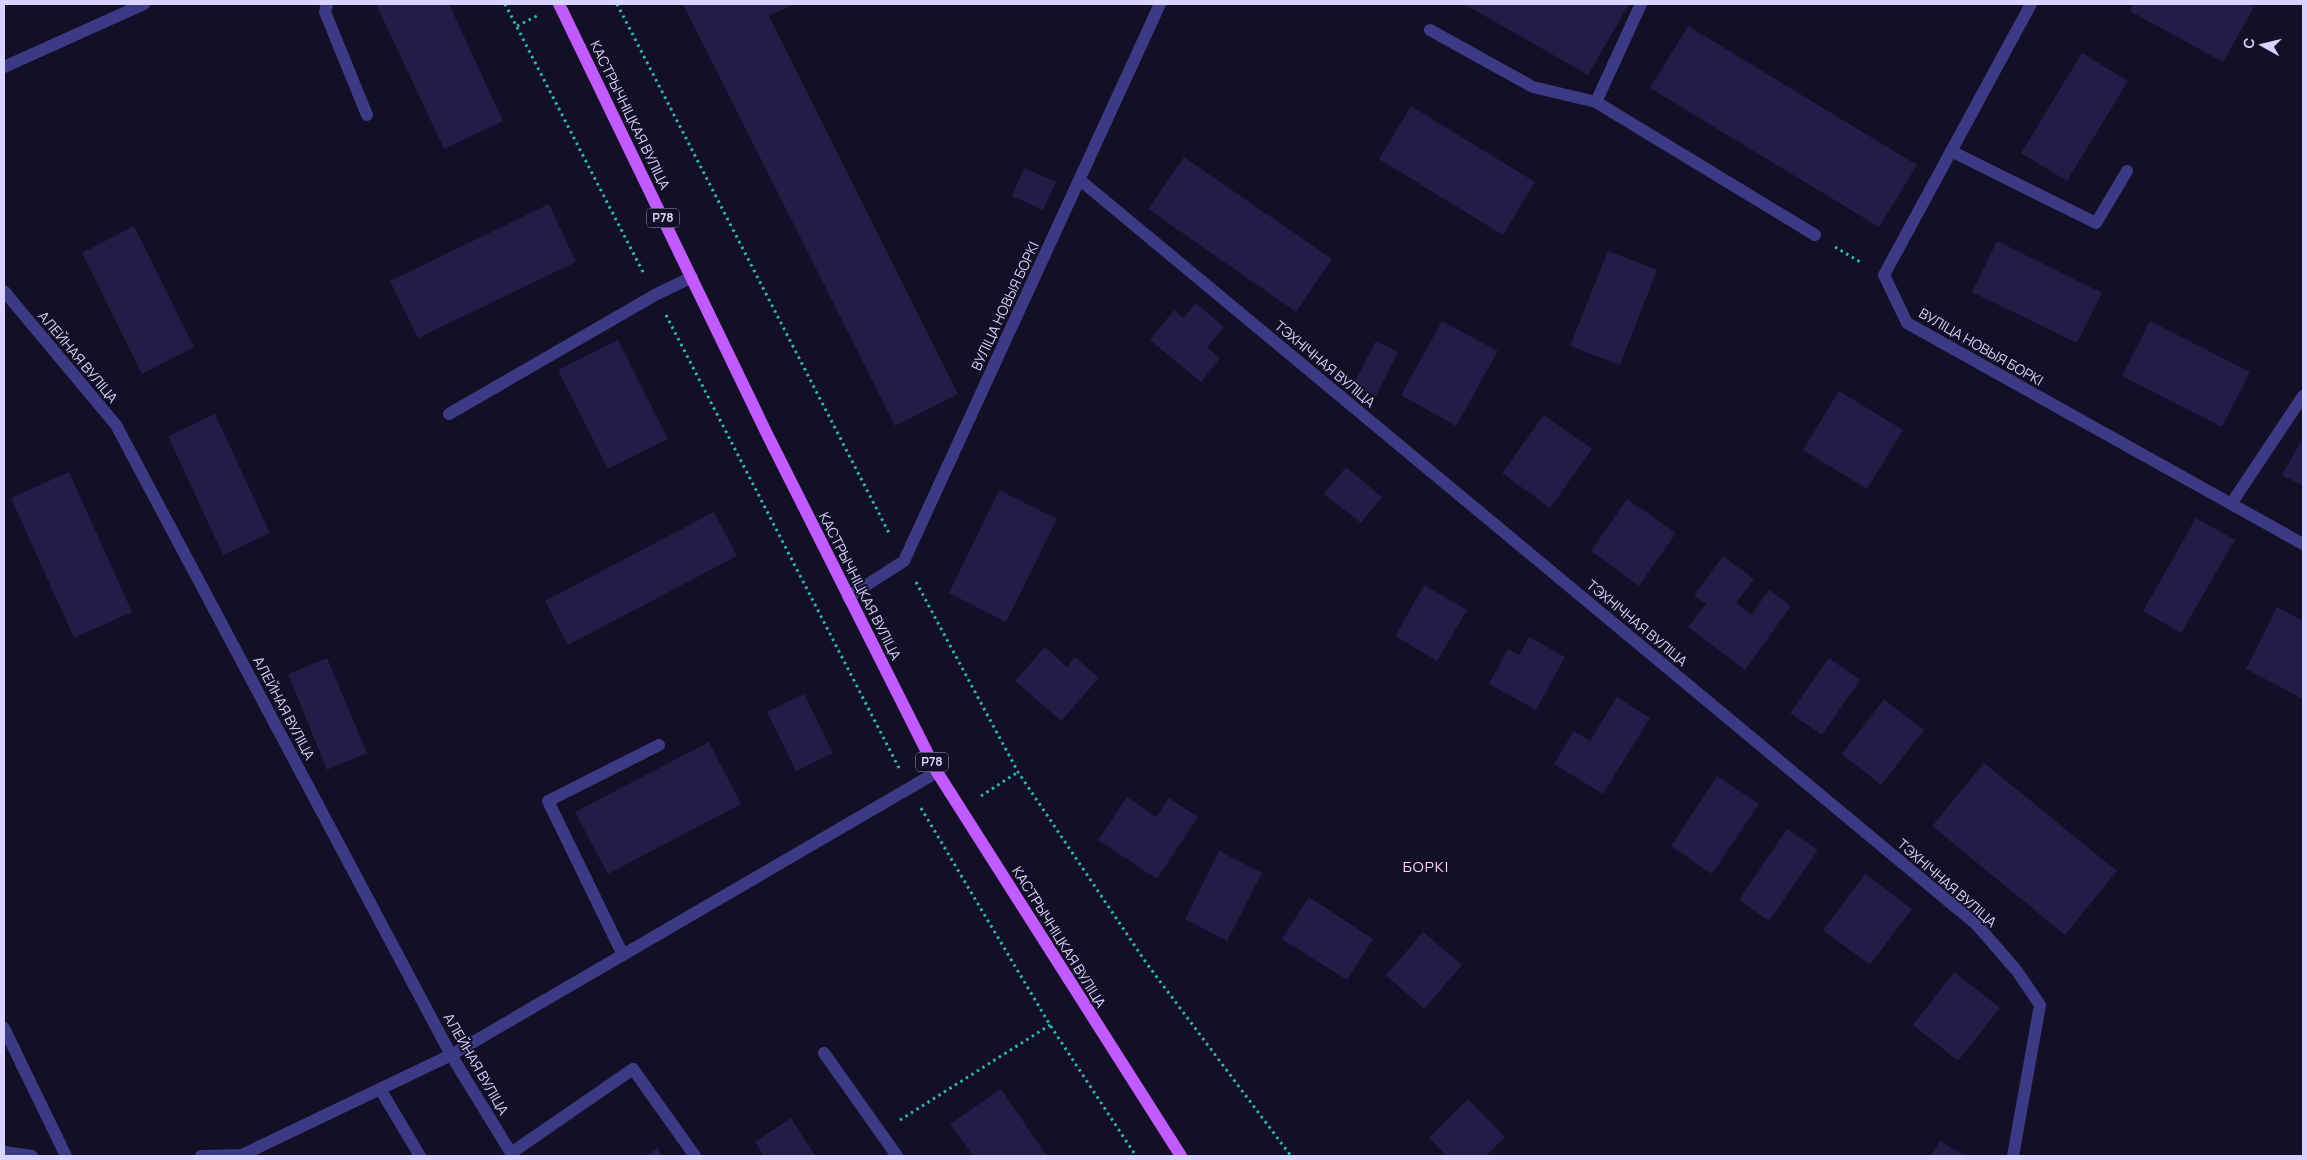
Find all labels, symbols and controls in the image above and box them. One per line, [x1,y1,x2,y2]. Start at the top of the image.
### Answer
north arrow [2237,20,2287,70]
street label: КАСТРЫЧНІЦКАЯ ВУЛІЦА [586,37,675,192]
text: С [2239,37,2259,50]
road number: Р78 [647,208,679,228]
street label: ВУЛІЦА НОВЫЯ БОРКІ [966,238,1043,373]
street label: ВУЛІЦА НОВЫЯ БОРКІ [1916,303,2047,390]
street label: АЛЕЙНАЯ ВУЛІЦА [34,307,123,407]
street label: ТЭХНІЧНАЯ ВУЛІЦА [1271,316,1380,411]
street label: КАСТРЫЧНІЦКАЯ ВУЛІЦА [815,509,906,663]
street label: ТЭХНІЧНАЯ ВУЛІЦА [1583,575,1692,670]
street label: АЛЕЙНАЯ ВУЛІЦА [249,653,320,763]
road number: Р78 [916,752,948,772]
street label: ТЭХНІЧНАЯ ВУЛІЦА [1894,834,2001,931]
district label: БОРКІ [1403,856,1449,877]
street label: КАСТРЫЧНІЦКАЯ ВУЛІЦА [1008,862,1111,1011]
street label: АЛЕЙНАЯ ВУЛІЦА [440,1009,513,1118]

